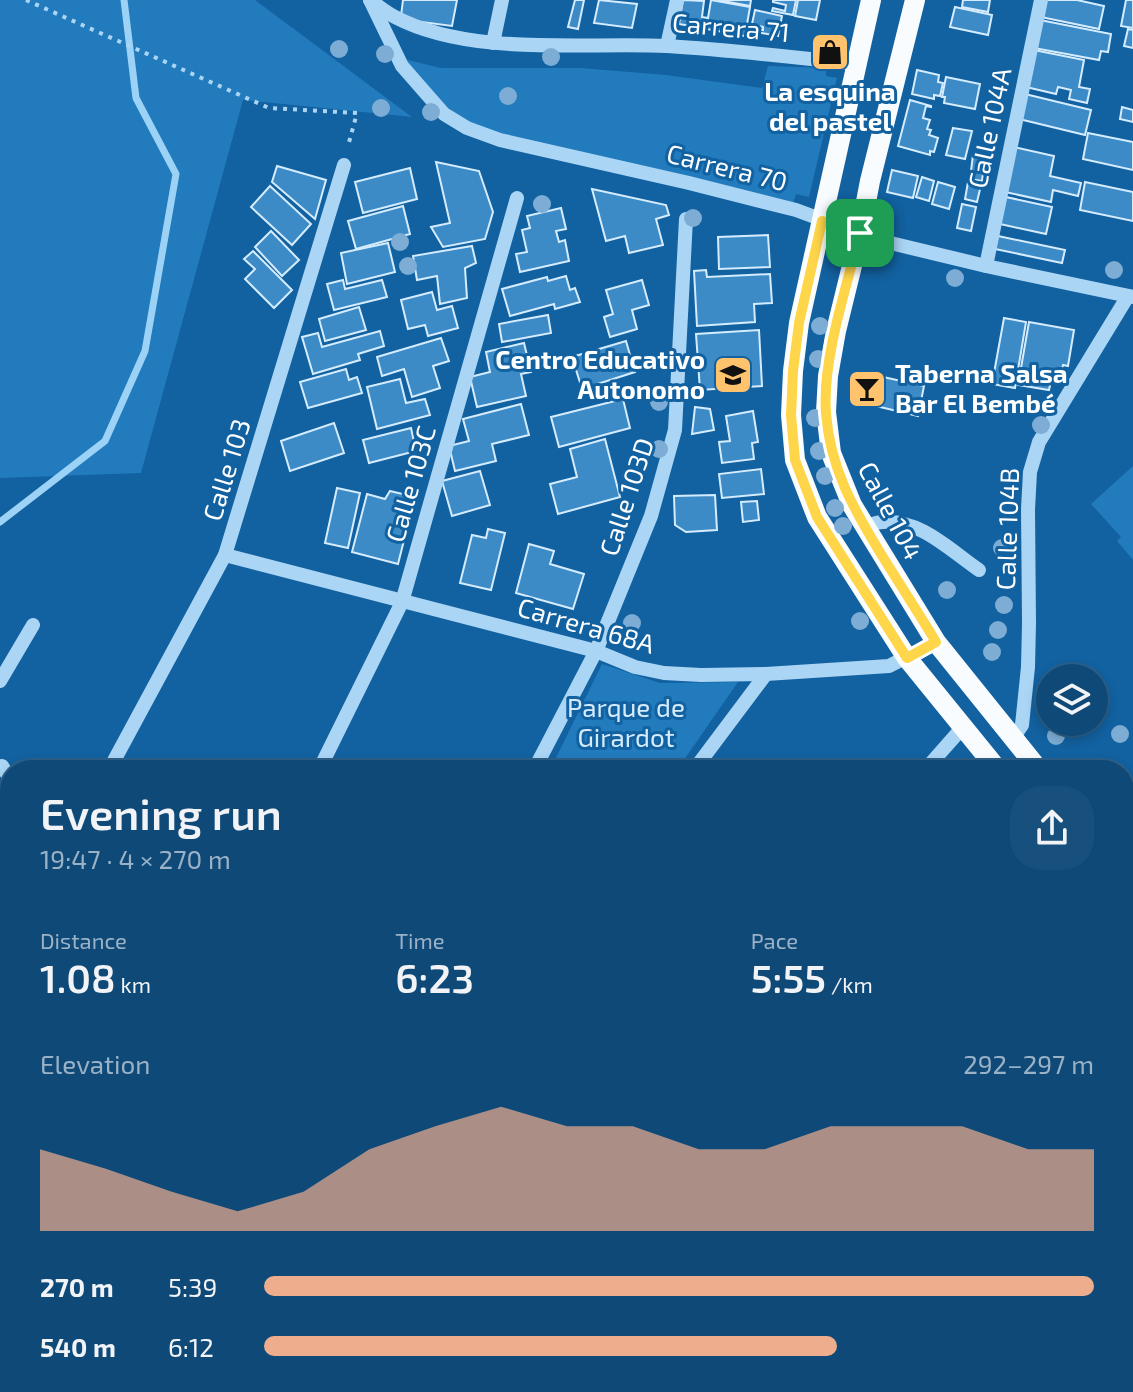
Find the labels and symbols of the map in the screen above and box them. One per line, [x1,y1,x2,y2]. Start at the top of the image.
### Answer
street label: Carrera 71 [671,6,791,47]
shop icon: La esquina del pastel [809,31,851,73]
street label: Calle 104A [961,65,1016,191]
place label: La esquina del pastel [764,75,896,136]
street label: Carrera 70 [664,137,791,196]
pin [826,199,894,267]
place label: Centro Educativo Autonomo [495,343,705,404]
school or university icon: Centro Educativo Autonomo [712,354,754,396]
place label: Taberna Salsa Bar El Bembé [895,357,1068,418]
bar icon: Taberna Salsa Bar El Bembé [846,368,888,410]
street label: Calle 103 [195,415,256,524]
street label: Calle 103C [378,422,441,545]
street label: Calle 103D [592,434,659,559]
street label: Calle 104 [853,456,930,565]
street label: Calle 104B [989,467,1024,591]
street label: Carrera 68A [514,590,658,659]
park label: Parque de Girardot [567,691,685,752]

